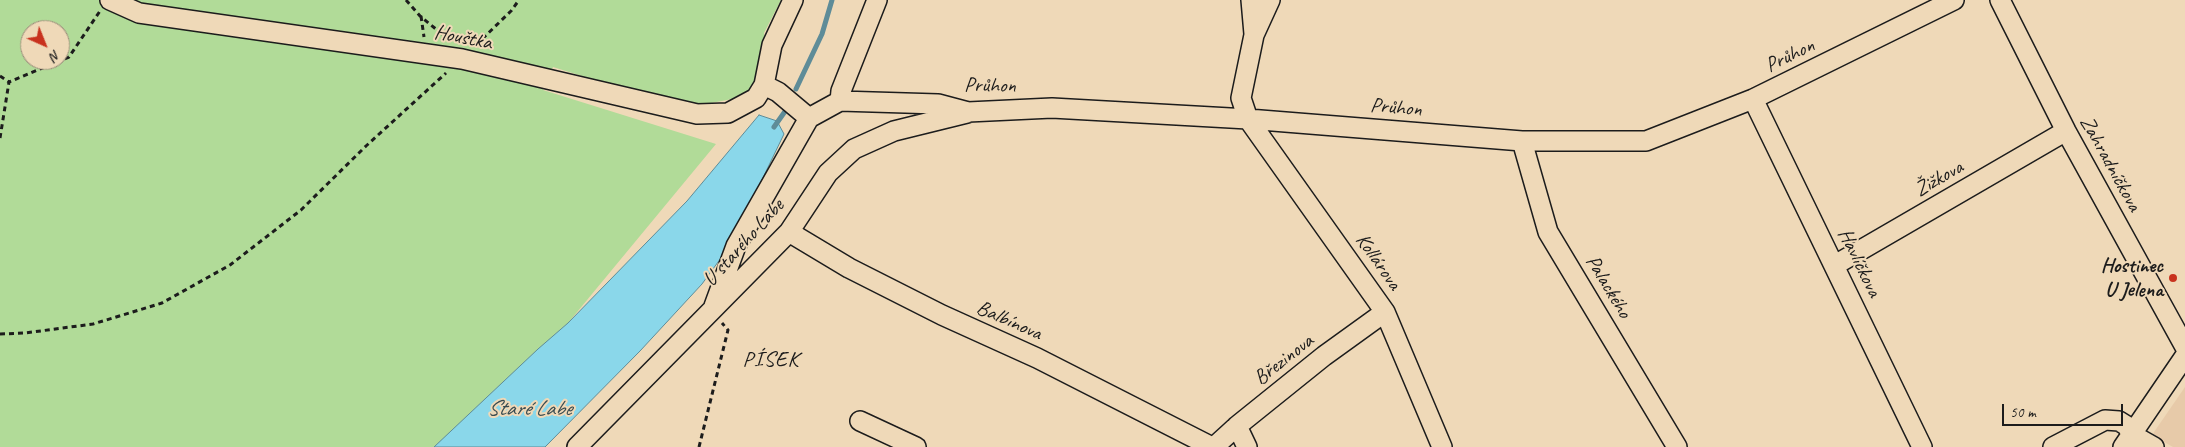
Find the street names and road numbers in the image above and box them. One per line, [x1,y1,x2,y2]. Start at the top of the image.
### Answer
street label: Houštka [432,20,494,56]
street label: Průhon [1761,33,1819,79]
street label: Průhon [964,73,1016,99]
street label: Průhon [1369,93,1423,123]
street label: Zahradníčkova [2073,112,2147,216]
street label: Žižkova [1910,155,1968,203]
street label: U starého Labe [698,194,790,292]
street label: Havlíčkova [1832,225,1886,301]
street label: Kollárova [1349,229,1407,295]
street label: Palackého [1579,251,1637,323]
street label: Balbínova [972,295,1046,347]
street label: Březinova [1249,329,1319,391]

